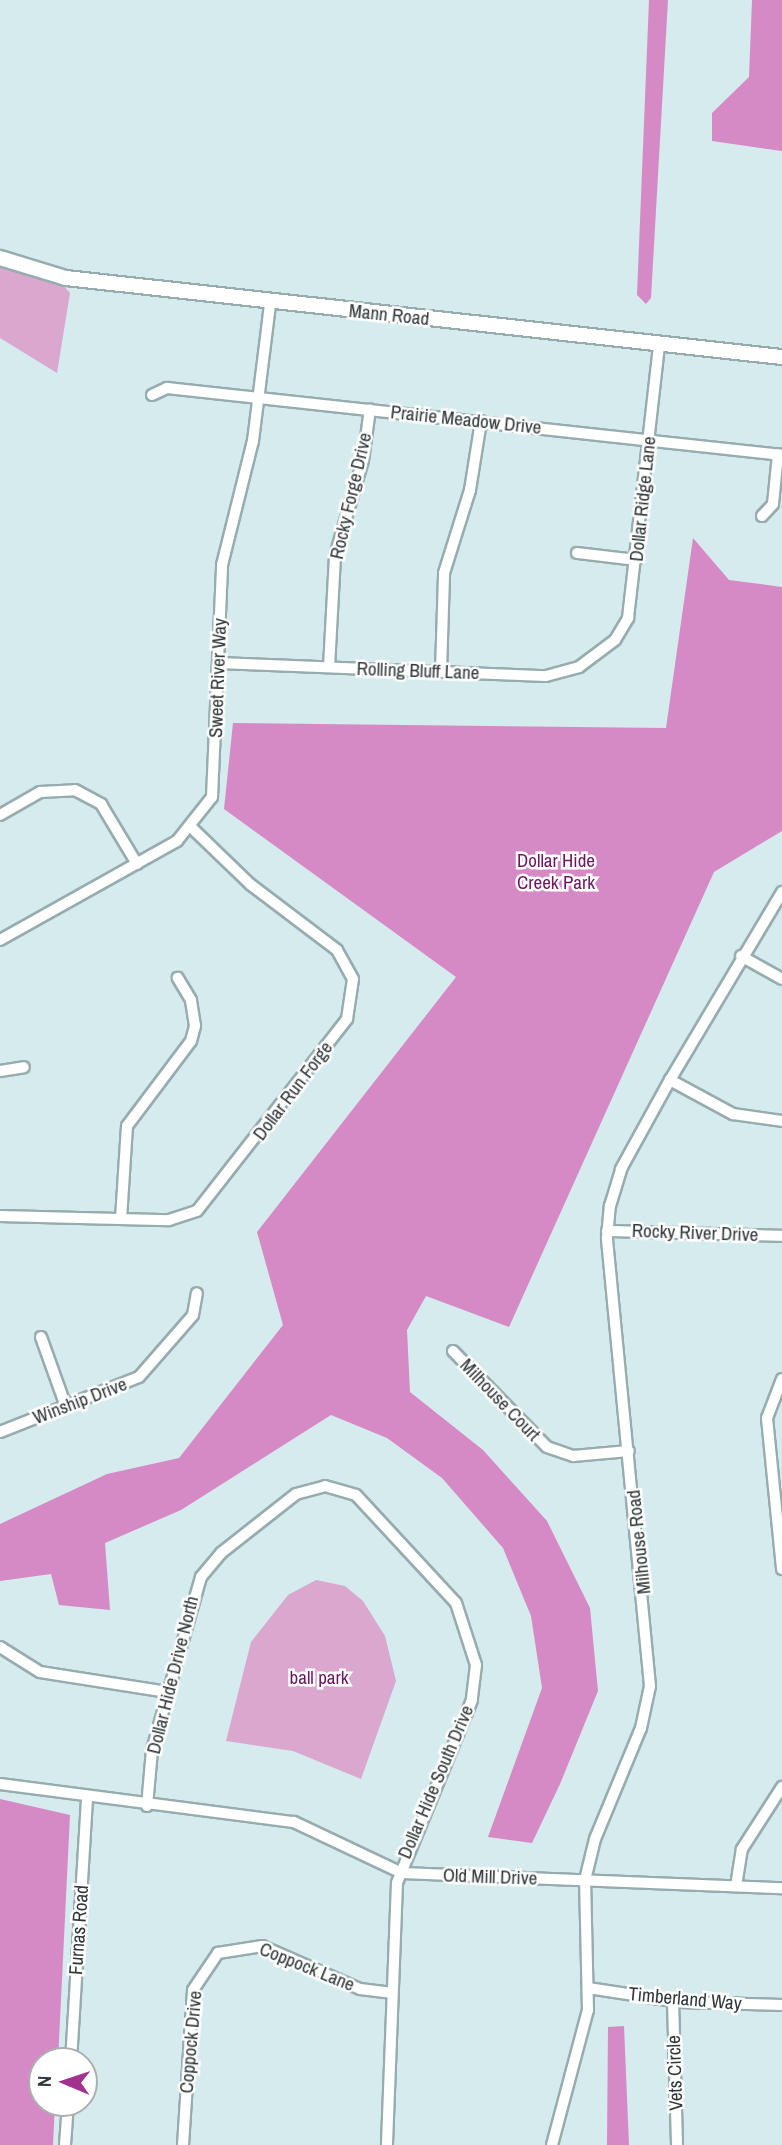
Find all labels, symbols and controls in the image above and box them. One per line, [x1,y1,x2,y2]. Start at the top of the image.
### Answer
street label: Mann Road [348,299,430,331]
street label: Prairie Meadow Drive [389,401,543,439]
street label: Rocky Forge Drive [325,431,377,561]
street label: Dollar Ridge Lane [625,435,661,563]
street label: Sweet River Way [205,618,231,738]
street label: Rolling Bluff Lane [356,657,480,685]
park label: Dollar Hide Creek Park [517,850,595,894]
street label: Dollar Run Forge [248,1037,338,1145]
street label: Rocky River Drive [631,1219,759,1247]
street label: Milhouse Court [455,1354,545,1446]
street label: Winship Drive [30,1373,130,1429]
street label: Milhouse Road [622,1489,656,1595]
street label: Dollar Hide Drive North [142,1594,204,1756]
park label: ball park [290,1667,348,1689]
street label: Dollar Hide South Drive [393,1702,479,1862]
street label: Old Mill Drive [442,1864,538,1890]
street label: Furnas Road [64,1884,94,1976]
street label: Coppock Lane [256,1938,358,1996]
street label: Timberland Way [628,1983,742,2015]
street label: Coppock Drive [175,1990,207,2094]
street label: Vets Circle [662,2035,688,2111]
north arrow [28,2047,98,2117]
text: N [31,2075,57,2087]

